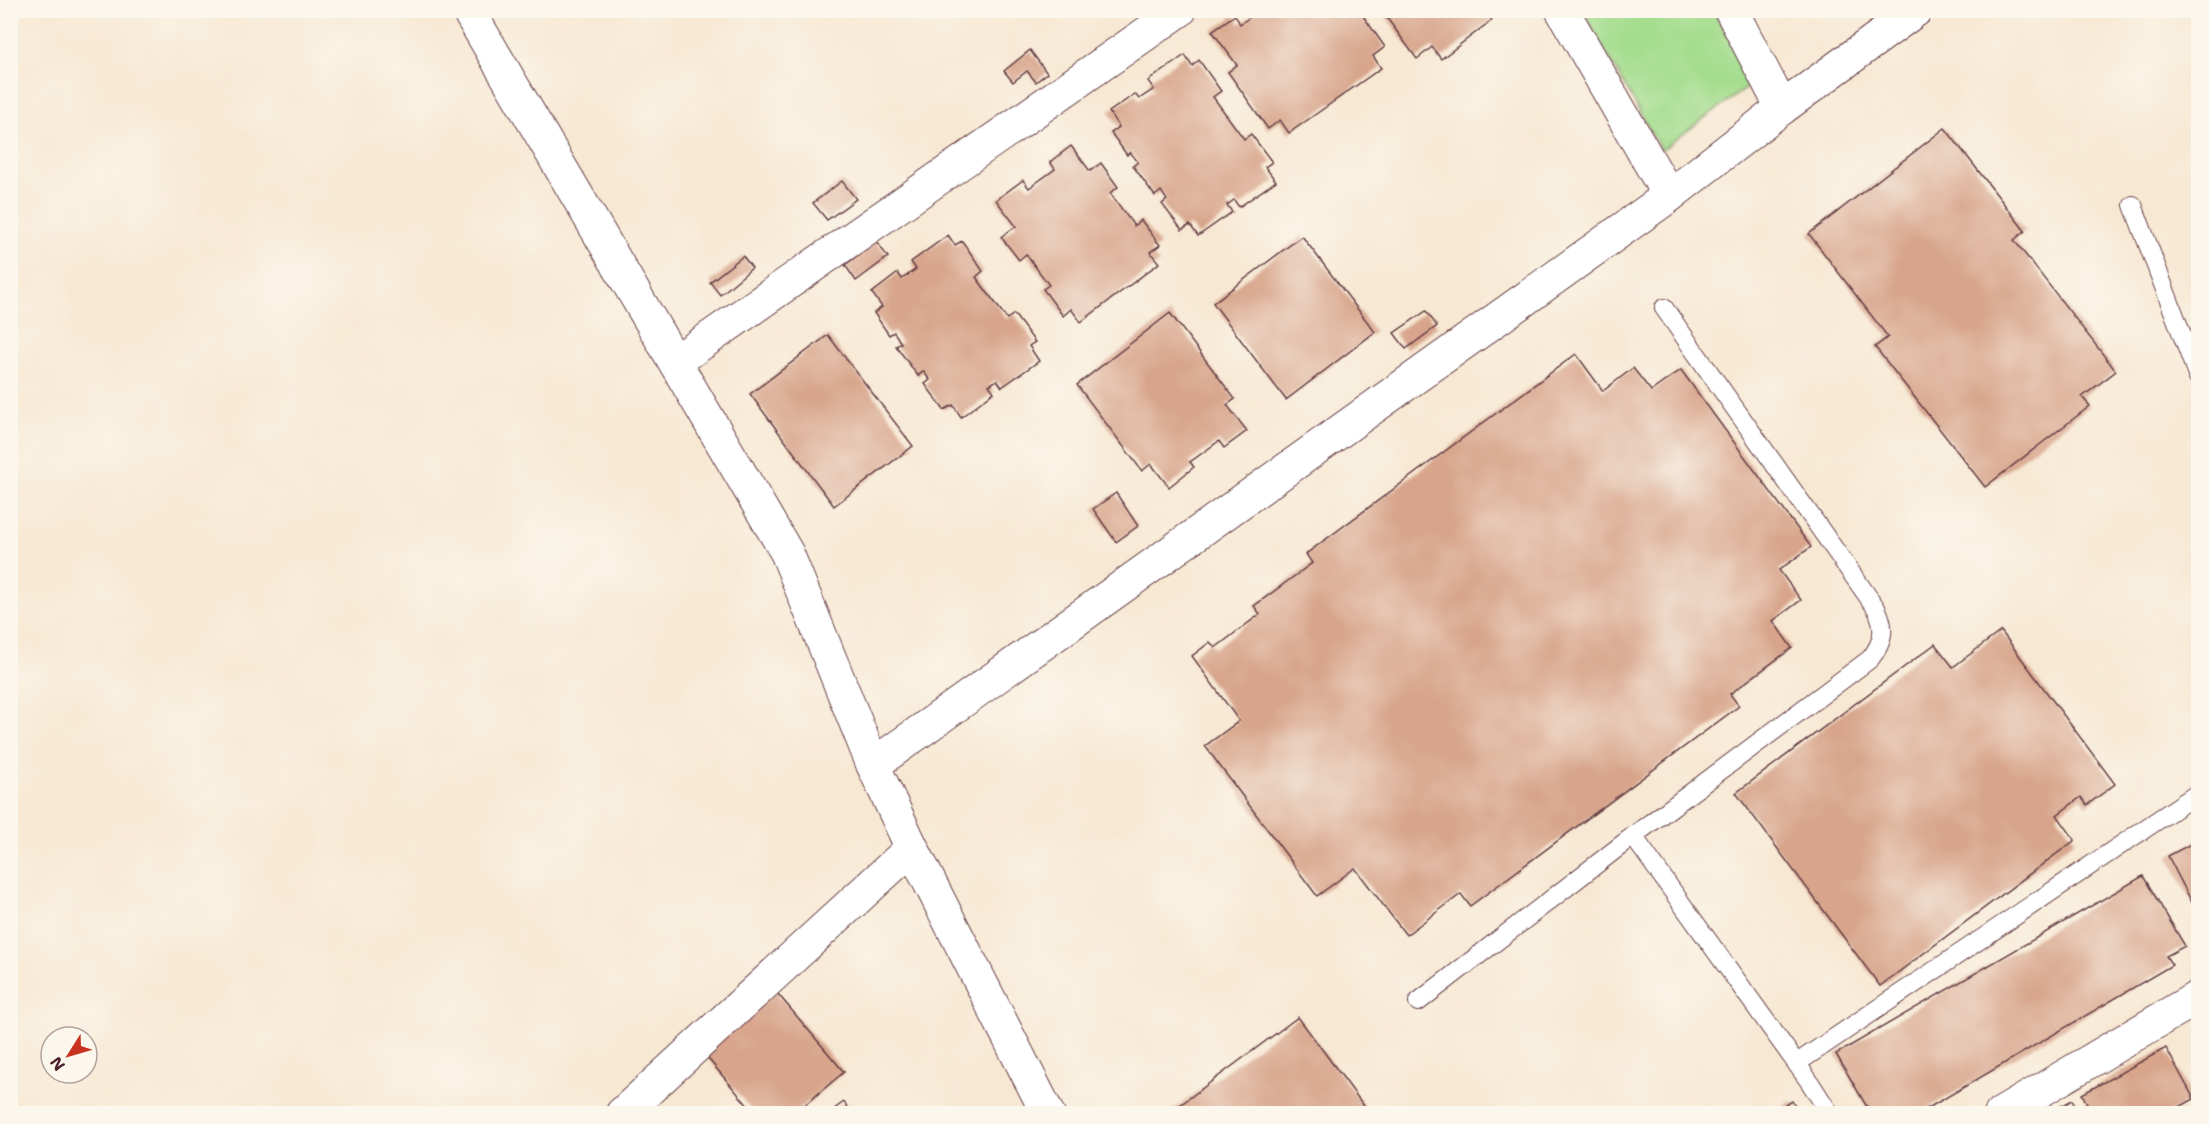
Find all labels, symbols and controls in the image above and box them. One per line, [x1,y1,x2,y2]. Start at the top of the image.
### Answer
north arrow [39,1025,99,1085]
text: N [45,1052,70,1075]

